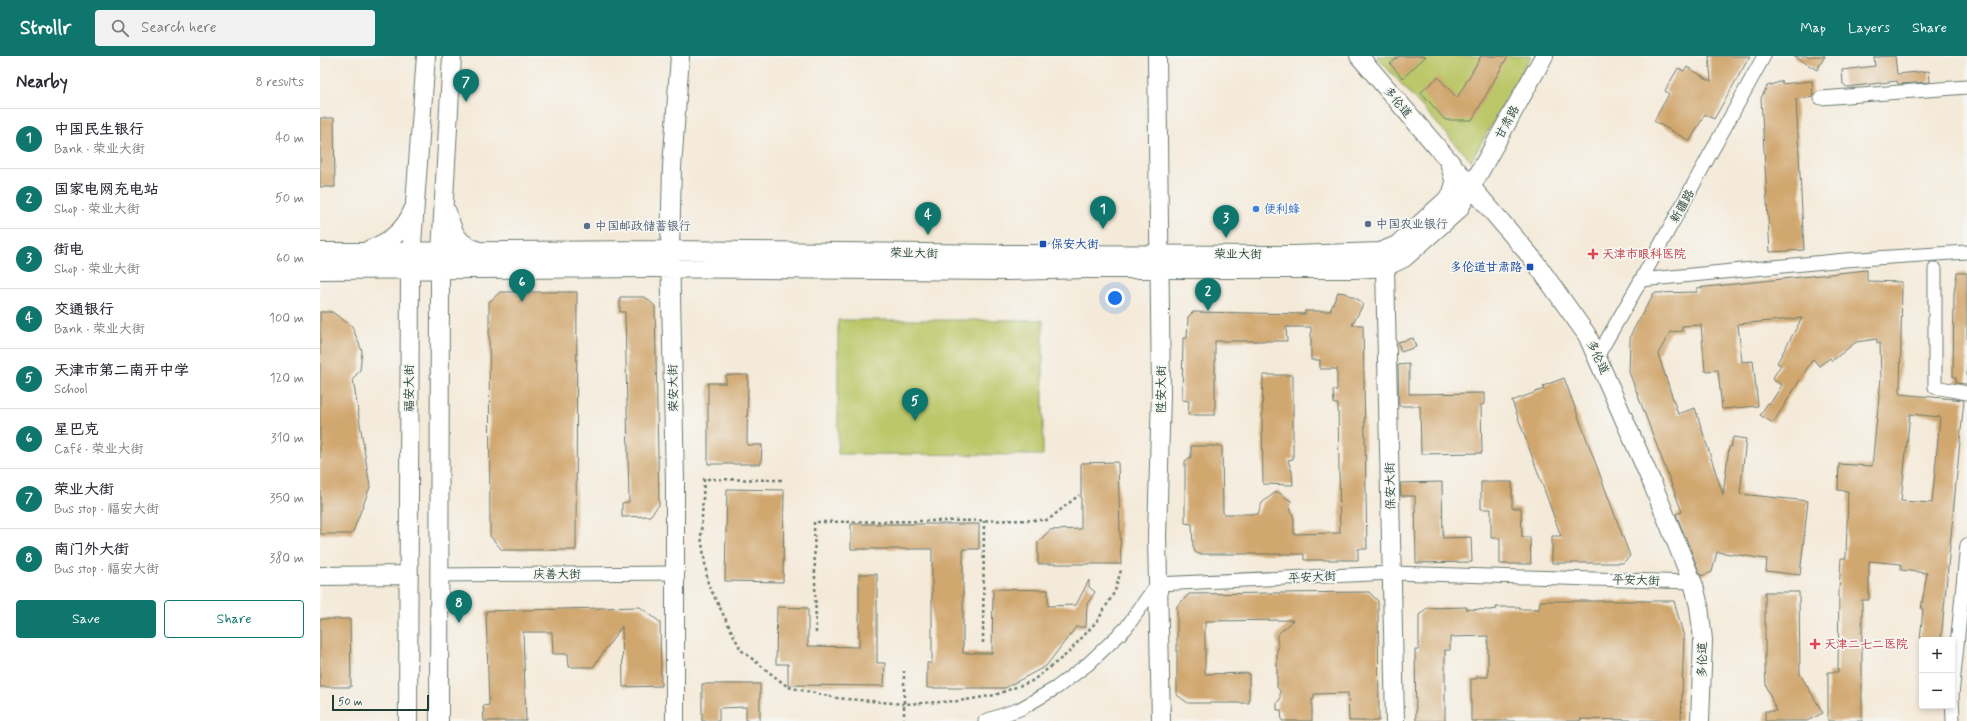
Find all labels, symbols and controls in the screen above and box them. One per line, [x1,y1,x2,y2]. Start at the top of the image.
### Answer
search box [95,10,375,46]
text: Strollr [20,16,71,41]
icon: search [109,17,131,39]
text: Search here [141,18,217,38]
text: Map [1800,19,1826,37]
text: Layers [1848,19,1890,37]
text: Share [1912,19,1947,37]
pin: 7 [453,69,479,102]
text: Nearby [16,71,68,93]
text: 8 results [256,74,304,91]
street label: 多伦道 [1380,84,1415,122]
street label: 甘肃路 [1492,103,1524,142]
text: 中国民生银行 [54,120,144,140]
text: 1 [26,130,32,147]
text: 40 m [275,130,304,147]
text: Bank · 荣业大街 [54,141,145,158]
text: 国家电网充电站 [54,180,159,200]
street label: 新疆路 [1667,187,1699,226]
text: 2 [26,190,32,207]
text: 50 m [275,190,304,207]
pin: 1 [1090,196,1116,229]
text: Shop · 荣业大街 [54,201,140,218]
pin: 4 [915,202,941,235]
place label: 便利蜂 [1264,202,1300,218]
marker: 便利蜂 [1251,204,1261,214]
pin: 3 [1213,205,1239,238]
place label: 中国农业银行 [1376,217,1448,233]
place label: 中国邮政储蓄银行 [595,219,691,235]
marker: 中国农业银行 [1363,219,1373,229]
marker: 中国邮政储蓄银行 [582,221,592,231]
place label: 保安大街 [1051,237,1099,253]
marker: 保安大街 [1038,239,1048,249]
text: 街电 [54,240,84,260]
street label: 荣业大街 [890,246,938,262]
street label: 荣业大街 [1214,247,1262,263]
place label: 天津市眼科医院 [1602,247,1686,263]
marker: 天津市眼科医院 [1587,248,1599,260]
text: 3 [26,250,32,267]
text: 60 m [276,250,304,267]
place label: 多伦道甘肃路 [1450,260,1522,276]
text: Shop · 荣业大街 [54,261,140,278]
marker: 多伦道甘肃路 [1525,262,1535,272]
pin: 6 [509,269,535,302]
pin: 2 [1195,278,1221,311]
your location [1105,288,1125,308]
text: 交通银行 [54,300,114,320]
text: 4 [25,310,33,327]
text: 100 m [269,310,304,327]
text: Bank · 荣业大街 [54,321,145,338]
street label: 多伦道 [1582,338,1612,377]
text: 天津市第二南开中学 [54,361,189,381]
street label: 福安大街 [402,364,418,412]
street label: 荣安大街 [666,364,682,412]
street label: 陞安大街 [1154,365,1170,413]
text: 5 [25,370,33,387]
text: 120 m [270,370,304,387]
text: School [54,381,88,398]
pin: 5 [902,388,928,421]
text: 星巴克 [54,420,99,440]
text: 6 [26,430,32,447]
text: 310 m [271,430,304,447]
text: Café · 荣业大街 [54,441,143,458]
street label: 保安大街 [1383,462,1399,510]
text: 荣业大街 [54,480,114,500]
text: 7 [25,490,33,507]
text: 350 m [270,490,304,507]
text: Bus stop · 福安大街 [54,501,159,518]
text: 南门外大街 [54,540,129,560]
text: 8 [25,550,33,567]
text: 380 m [269,550,304,567]
text: Bus stop · 福安大街 [54,561,159,578]
street label: 庆善大街 [533,567,581,583]
street label: 平安大街 [1288,569,1336,587]
street label: 平安大街 [1612,572,1660,590]
pin: 8 [446,590,472,623]
button: Save [16,600,156,638]
button: Share [164,600,304,638]
place label: 天津二七二医院 [1824,637,1908,653]
map controls [1919,637,1955,709]
button: + [1919,637,1955,673]
marker: 天津二七二医院 [1809,638,1821,650]
street label: 多伦道 [1695,642,1711,678]
button: − [1919,673,1955,709]
scale bar [332,693,429,712]
text: 50 m [338,695,363,709]

